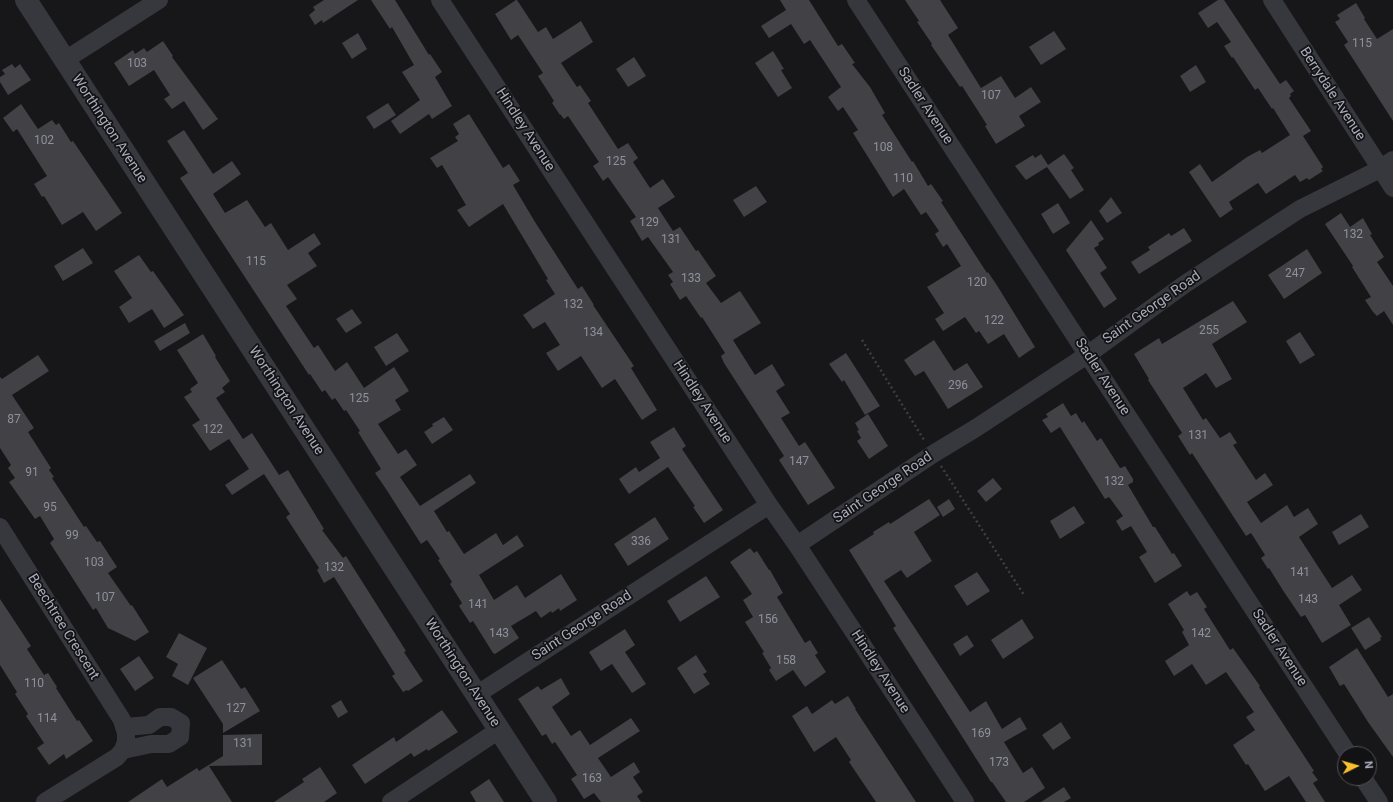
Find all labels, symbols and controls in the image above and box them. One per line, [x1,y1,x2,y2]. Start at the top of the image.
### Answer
house number: 115 [1352,37,1372,51]
street label: Berrydale Avenue [1296,44,1368,144]
house number: 103 [127,57,147,71]
street label: Sadler Avenue [894,64,956,148]
street label: Worthington Avenue [68,72,150,186]
street label: Hindley Avenue [492,85,558,175]
house number: 107 [981,89,1001,103]
house number: 102 [34,134,54,148]
house number: 108 [873,141,893,155]
house number: 125 [606,155,626,169]
house number: 110 [893,172,913,186]
house number: 129 [639,216,659,230]
house number: 132 [1343,228,1363,242]
house number: 131 [661,233,681,247]
house number: 115 [246,255,266,269]
house number: 247 [1285,267,1305,281]
street label: Saint George Road [1100,268,1204,348]
house number: 133 [681,272,701,286]
house number: 120 [967,276,987,290]
house number: 132 [563,298,583,312]
house number: 122 [984,314,1004,328]
house number: 255 [1199,324,1219,338]
house number: 134 [583,326,603,340]
street label: Sadler Avenue [1071,335,1133,419]
street label: Worthington Avenue [245,344,327,458]
street label: Hindley Avenue [669,357,735,447]
house number: 296 [948,379,968,393]
house number: 125 [349,392,369,406]
house number: 87 [7,413,21,427]
house number: 122 [203,423,223,437]
house number: 131 [1188,429,1208,443]
street label: Saint George Road [830,449,936,527]
house number: 147 [789,455,809,469]
house number: 91 [25,466,39,480]
house number: 132 [1104,475,1124,489]
house number: 95 [43,501,57,515]
house number: 99 [65,529,79,543]
house number: 336 [631,535,651,549]
house number: 103 [84,556,104,570]
house number: 132 [324,561,344,575]
house number: 141 [1290,566,1310,580]
street label: Beechtree Crescent [24,571,102,683]
street label: Saint George Road [529,587,635,665]
house number: 107 [95,591,115,605]
house number: 143 [1298,593,1318,607]
house number: 141 [468,598,488,612]
street label: Sadler Avenue [1248,606,1310,690]
house number: 156 [758,613,778,627]
street label: Worthington Avenue [421,616,503,730]
house number: 143 [489,627,509,641]
street label: Hindley Avenue [847,627,913,717]
house number: 142 [1191,627,1211,641]
house number: 158 [776,654,796,668]
house number: 110 [24,677,44,691]
house number: 127 [226,702,246,716]
house number: 114 [37,712,57,726]
house number: 169 [971,727,991,741]
house number: 131 [233,737,253,751]
north arrow [1337,746,1377,786]
house number: 173 [989,756,1009,770]
text: N [1362,761,1375,769]
house number: 163 [582,772,602,786]

